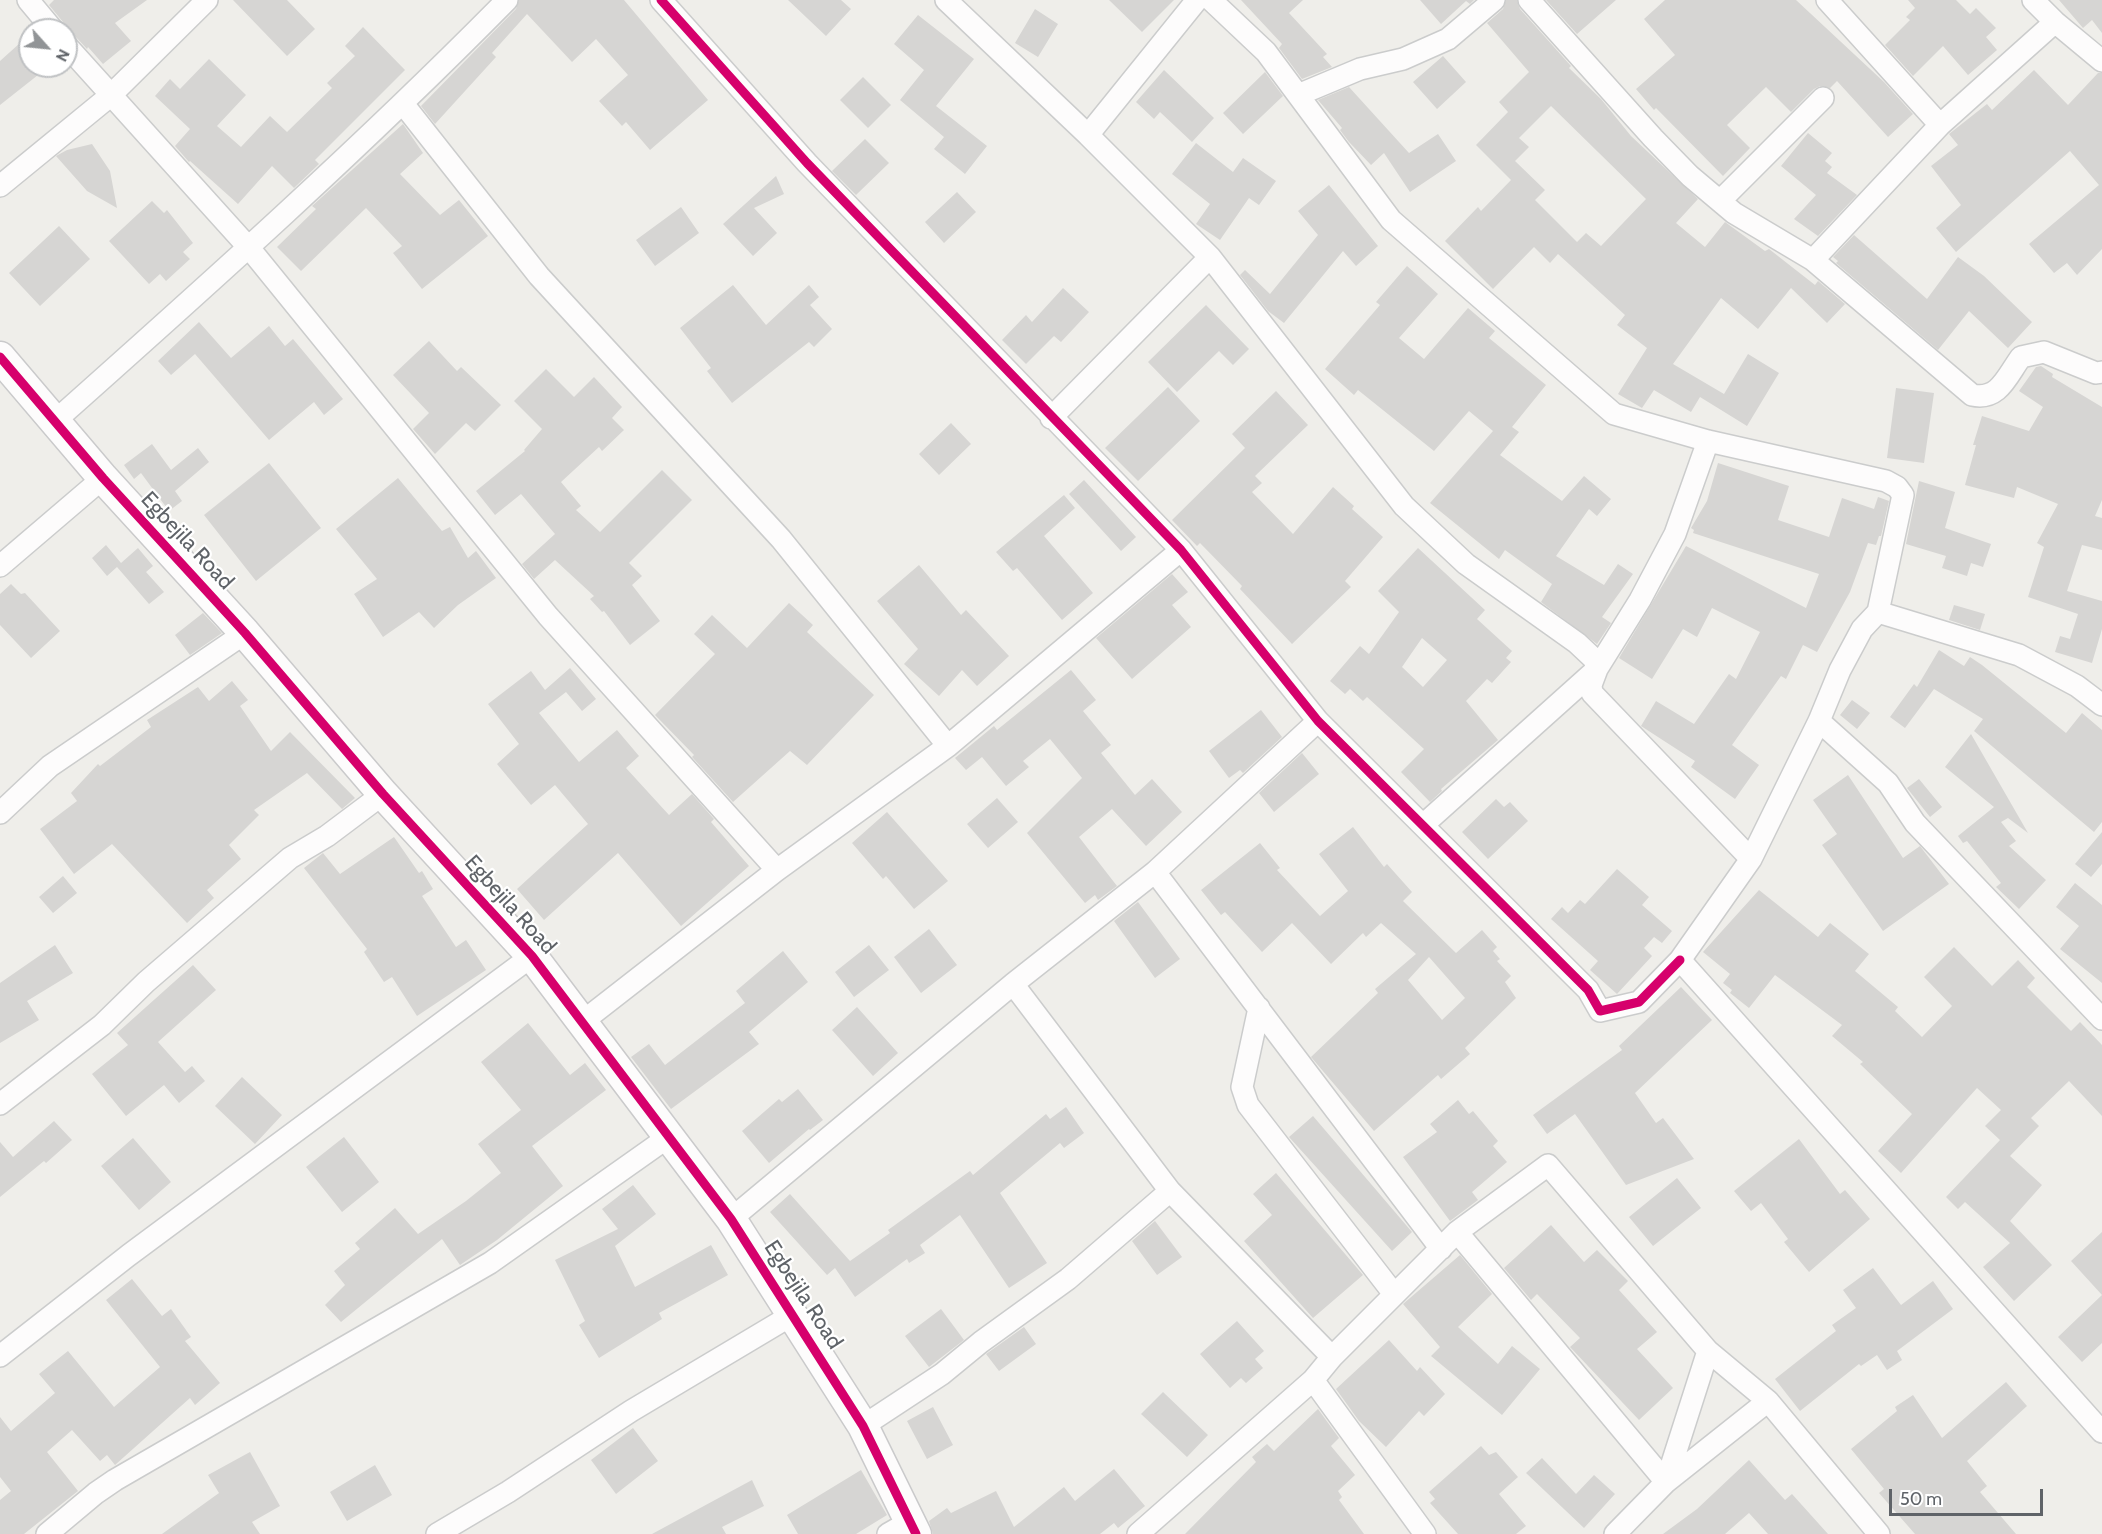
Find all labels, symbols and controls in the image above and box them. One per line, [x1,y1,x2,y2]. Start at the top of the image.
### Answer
north arrow [18,18,78,78]
text: N [52,46,74,65]
street label: Egbejila Road [135,487,239,595]
street label: Egbejila Road [459,850,561,960]
street label: Egbejila Road [758,1236,848,1354]
scale bar [1892,1477,2046,1515]
text: 50 m [1900,1488,1942,1510]

